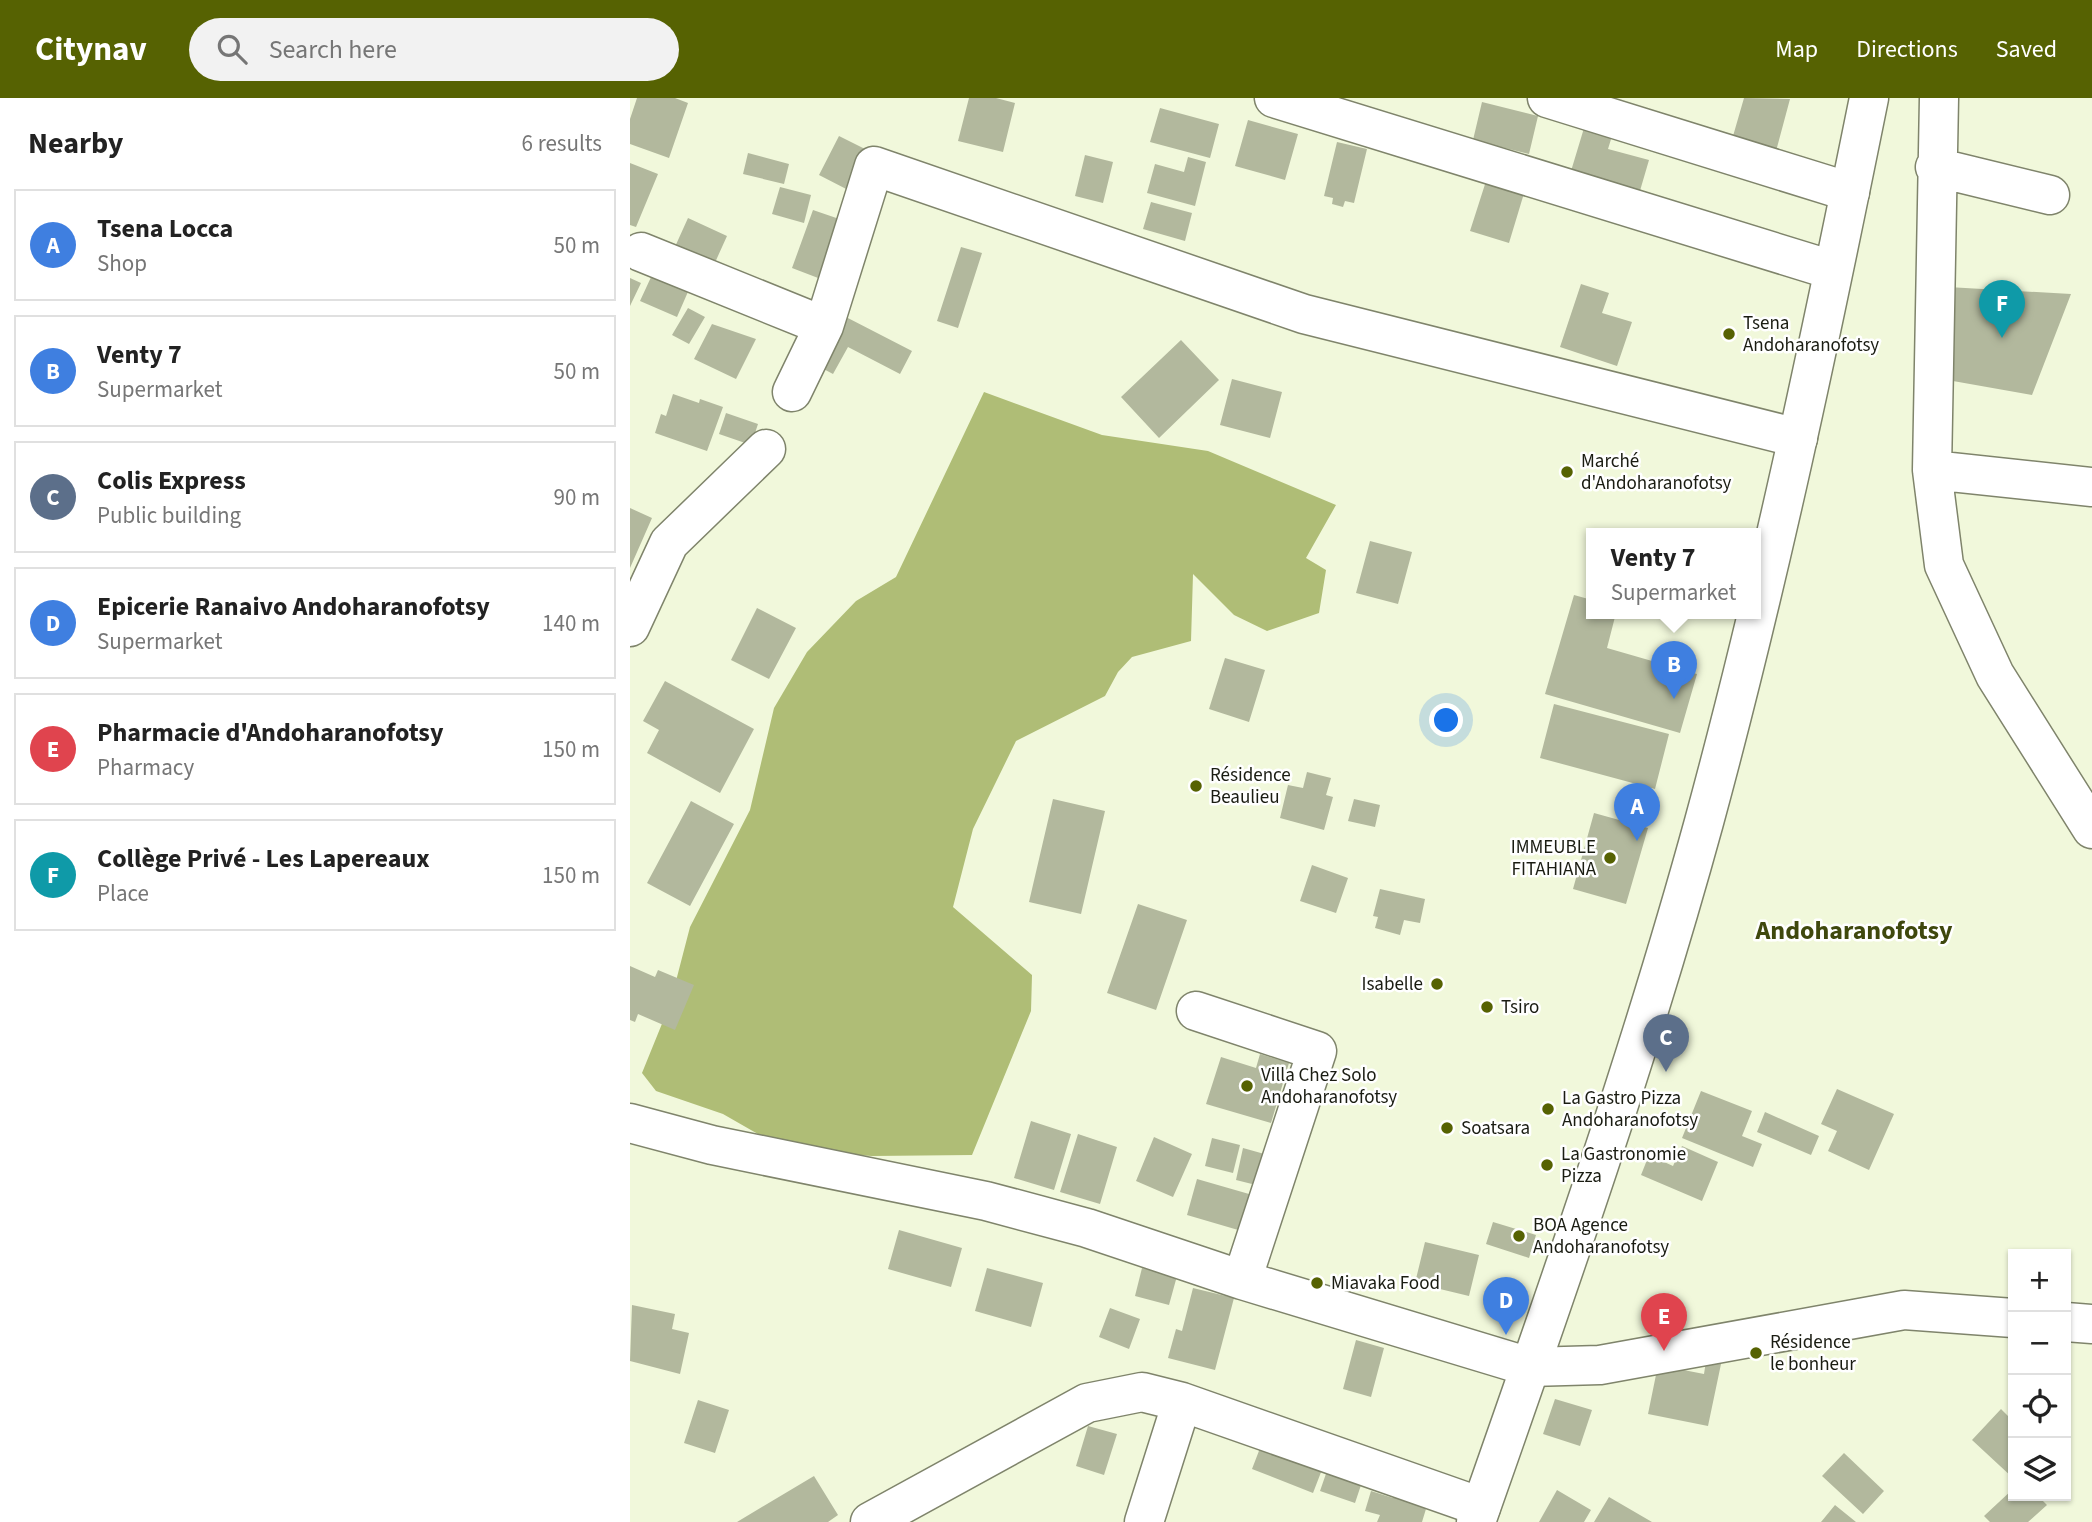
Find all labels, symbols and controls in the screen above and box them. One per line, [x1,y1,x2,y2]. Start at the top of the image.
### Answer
search box [189,18,679,81]
text: Citynav [35,26,147,73]
icon: search [213,30,251,68]
text: Search here [269,31,397,68]
text: Map [1775,32,1818,67]
text: Directions [1856,32,1958,67]
text: Saved [1996,32,2057,67]
text: Nearby [28,122,123,165]
text: 6 results [522,127,602,160]
text: Tsena Locca [97,210,233,247]
text: A [46,229,60,262]
text: 50 m [553,229,600,262]
text: Shop [97,247,147,280]
pin: F [1979,280,2025,338]
place label: Tsena Andoharanofotsy [1743,310,1879,359]
marker: Tsena Andoharanofotsy [1721,326,1737,342]
text: Venty 7 [97,336,182,373]
text: B [46,355,60,388]
text: 50 m [553,355,600,388]
text: Supermarket [97,373,223,406]
place label: Marché d'Andoharanofotsy [1581,448,1732,497]
text: Colis Express [97,462,246,499]
marker: Marché d'Andoharanofotsy [1559,464,1575,480]
text: C [46,481,60,514]
text: 90 m [553,481,600,514]
text: Public building [97,499,241,532]
popup [1586,528,1761,619]
text: Venty 7 [1611,539,1695,576]
text: Supermarket [1611,576,1736,609]
text: Epicerie Ranaivo Andoharanofotsy [97,588,490,625]
text: D [46,607,60,640]
text: 140 m [542,607,600,640]
text: Supermarket [97,625,223,658]
pin: B [1651,641,1697,699]
your location [1429,703,1463,737]
text: Pharmacie d'Andoharanofotsy [97,714,443,751]
text: E [47,733,59,766]
text: 150 m [542,733,600,766]
text: Pharmacy [97,751,194,784]
place label: Résidence Beaulieu [1210,762,1291,811]
marker: Résidence Beaulieu [1188,778,1204,794]
pin: A [1614,783,1660,841]
place label: IMMEUBLE FITAHIANA [1511,834,1597,883]
text: Collège Privé - Les Lapereaux [97,840,430,877]
marker: IMMEUBLE FITAHIANA [1602,850,1618,866]
text: F [47,859,59,892]
text: 150 m [542,859,600,892]
text: Place [97,877,149,910]
district label: Andoharanofotsy [1754,912,1953,949]
place label: Isabelle [1361,971,1423,998]
marker: Isabelle [1429,976,1445,992]
place label: Tsiro [1501,994,1539,1021]
marker: Tsiro [1479,999,1495,1015]
pin: C [1643,1014,1689,1072]
place label: Villa Chez Solo Andoharanofotsy [1261,1062,1397,1111]
marker: Villa Chez Solo Andoharanofotsy [1239,1078,1255,1094]
place label: La Gastro Pizza Andoharanofotsy [1562,1085,1698,1134]
marker: La Gastro Pizza Andoharanofotsy [1540,1101,1556,1117]
place label: Soatsara [1461,1115,1530,1142]
marker: Soatsara [1439,1120,1455,1136]
place label: La Gastronomie Pizza [1561,1141,1686,1190]
marker: La Gastronomie Pizza [1539,1157,1555,1173]
place label: BOA Agence Andoharanofotsy [1533,1212,1669,1261]
marker: BOA Agence Andoharanofotsy [1511,1228,1527,1244]
map controls [2008,1249,2071,1501]
button: + [2008,1249,2071,1312]
place label: Miavaka Food [1331,1270,1440,1297]
marker: Miavaka Food [1309,1275,1325,1291]
pin: D [1483,1277,1529,1335]
pin: E [1641,1293,1687,1351]
button: − [2008,1312,2071,1375]
place label: Résidence le bonheur [1770,1329,1856,1378]
marker: Résidence le bonheur [1748,1345,1764,1361]
button: locate [2008,1375,2071,1438]
button: layers [2008,1438,2071,1501]

